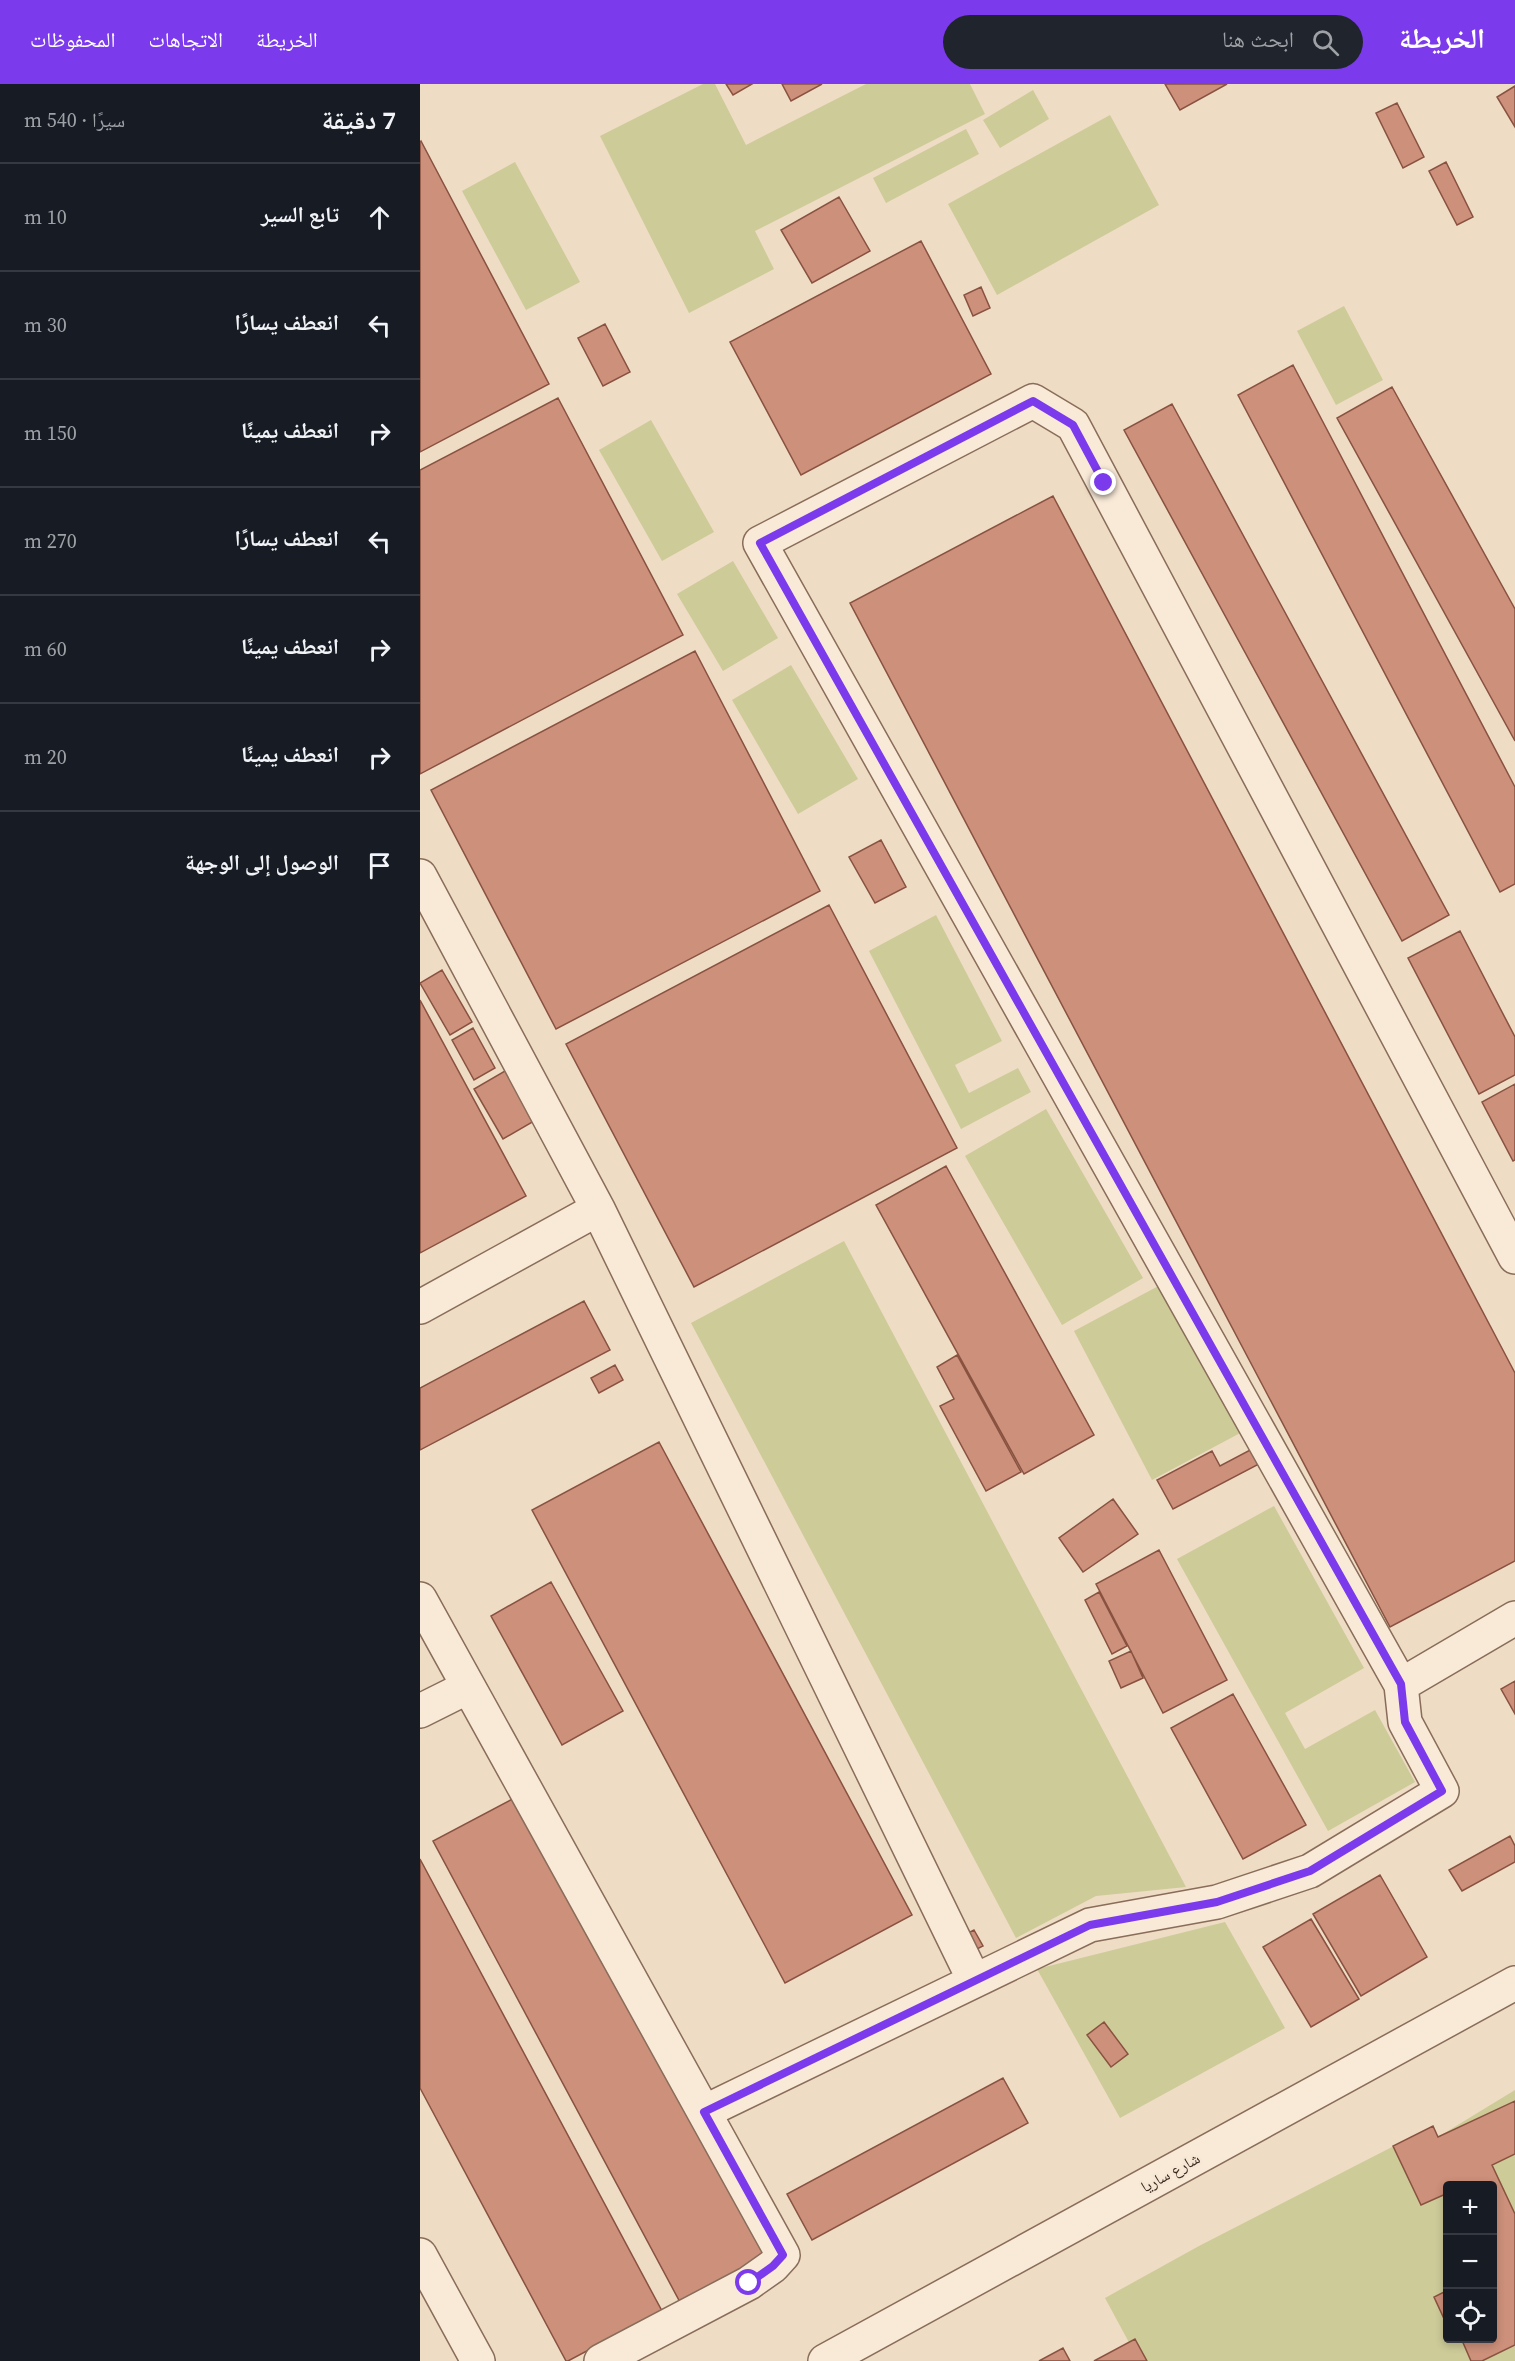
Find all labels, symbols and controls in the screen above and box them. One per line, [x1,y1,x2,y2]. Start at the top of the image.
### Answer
search box [943,15,1363,69]
text: الخريطة [1399,19,1485,57]
text: ابحث هنا [1222,24,1294,54]
text: المحفوظات [30,25,115,54]
text: الاتجاهات [148,25,223,54]
text: الخريطة [256,25,318,54]
icon: search [1309,26,1342,59]
text: 7 دقيقة [322,102,396,138]
text: سيرًا · 540 m [24,106,125,134]
text: تابع السير [261,199,339,229]
icon: ahead [363,201,396,234]
text: 10 m [24,203,67,231]
text: انعطف يسارًا [235,307,339,337]
icon: left [363,309,396,342]
text: 30 m [24,311,67,339]
text: انعطف يمينًا [241,415,339,445]
icon: right [363,417,396,450]
text: 150 m [24,419,77,447]
route end [1090,469,1116,495]
text: انعطف يسارًا [235,523,339,553]
icon: left [363,525,396,558]
text: 270 m [24,527,77,555]
text: انعطف يمينًا [241,631,339,661]
icon: right [363,633,396,666]
text: 60 m [24,635,67,663]
text: انعطف يمينًا [241,739,339,769]
icon: right [363,741,396,774]
text: 20 m [24,743,67,771]
text: الوصول إلى الوجهة [185,847,339,877]
icon: arrive [363,849,396,882]
street label: شارع ساريا [1136,2147,1204,2197]
map controls [1443,2181,1497,2343]
button: + [1443,2181,1497,2235]
button: − [1443,2235,1497,2289]
route start [735,2269,761,2295]
button: locate [1443,2289,1497,2343]

